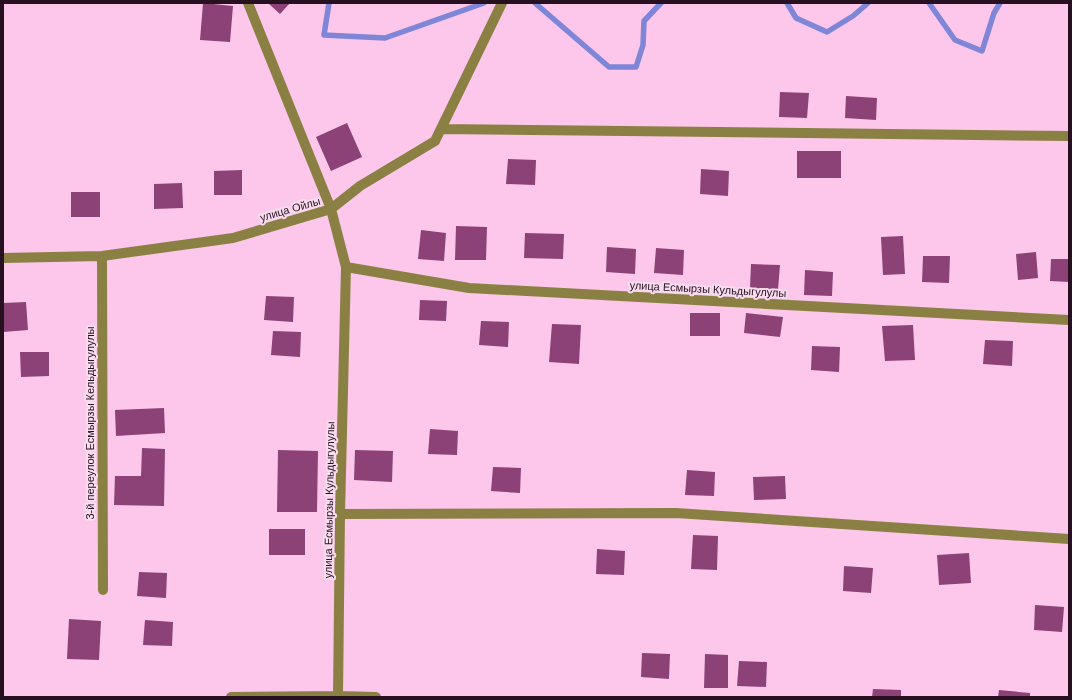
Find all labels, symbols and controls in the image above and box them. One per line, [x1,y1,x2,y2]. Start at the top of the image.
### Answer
street label: улица Ойлы [258,195,322,223]
street label: улица Есмырзы Кульдыгулулы [629,279,787,299]
street label: 3-й переулок Есмырзы Кельдыгулулы [84,326,96,520]
street label: улица Есмырзы Кульдыгулулы [322,421,336,579]

